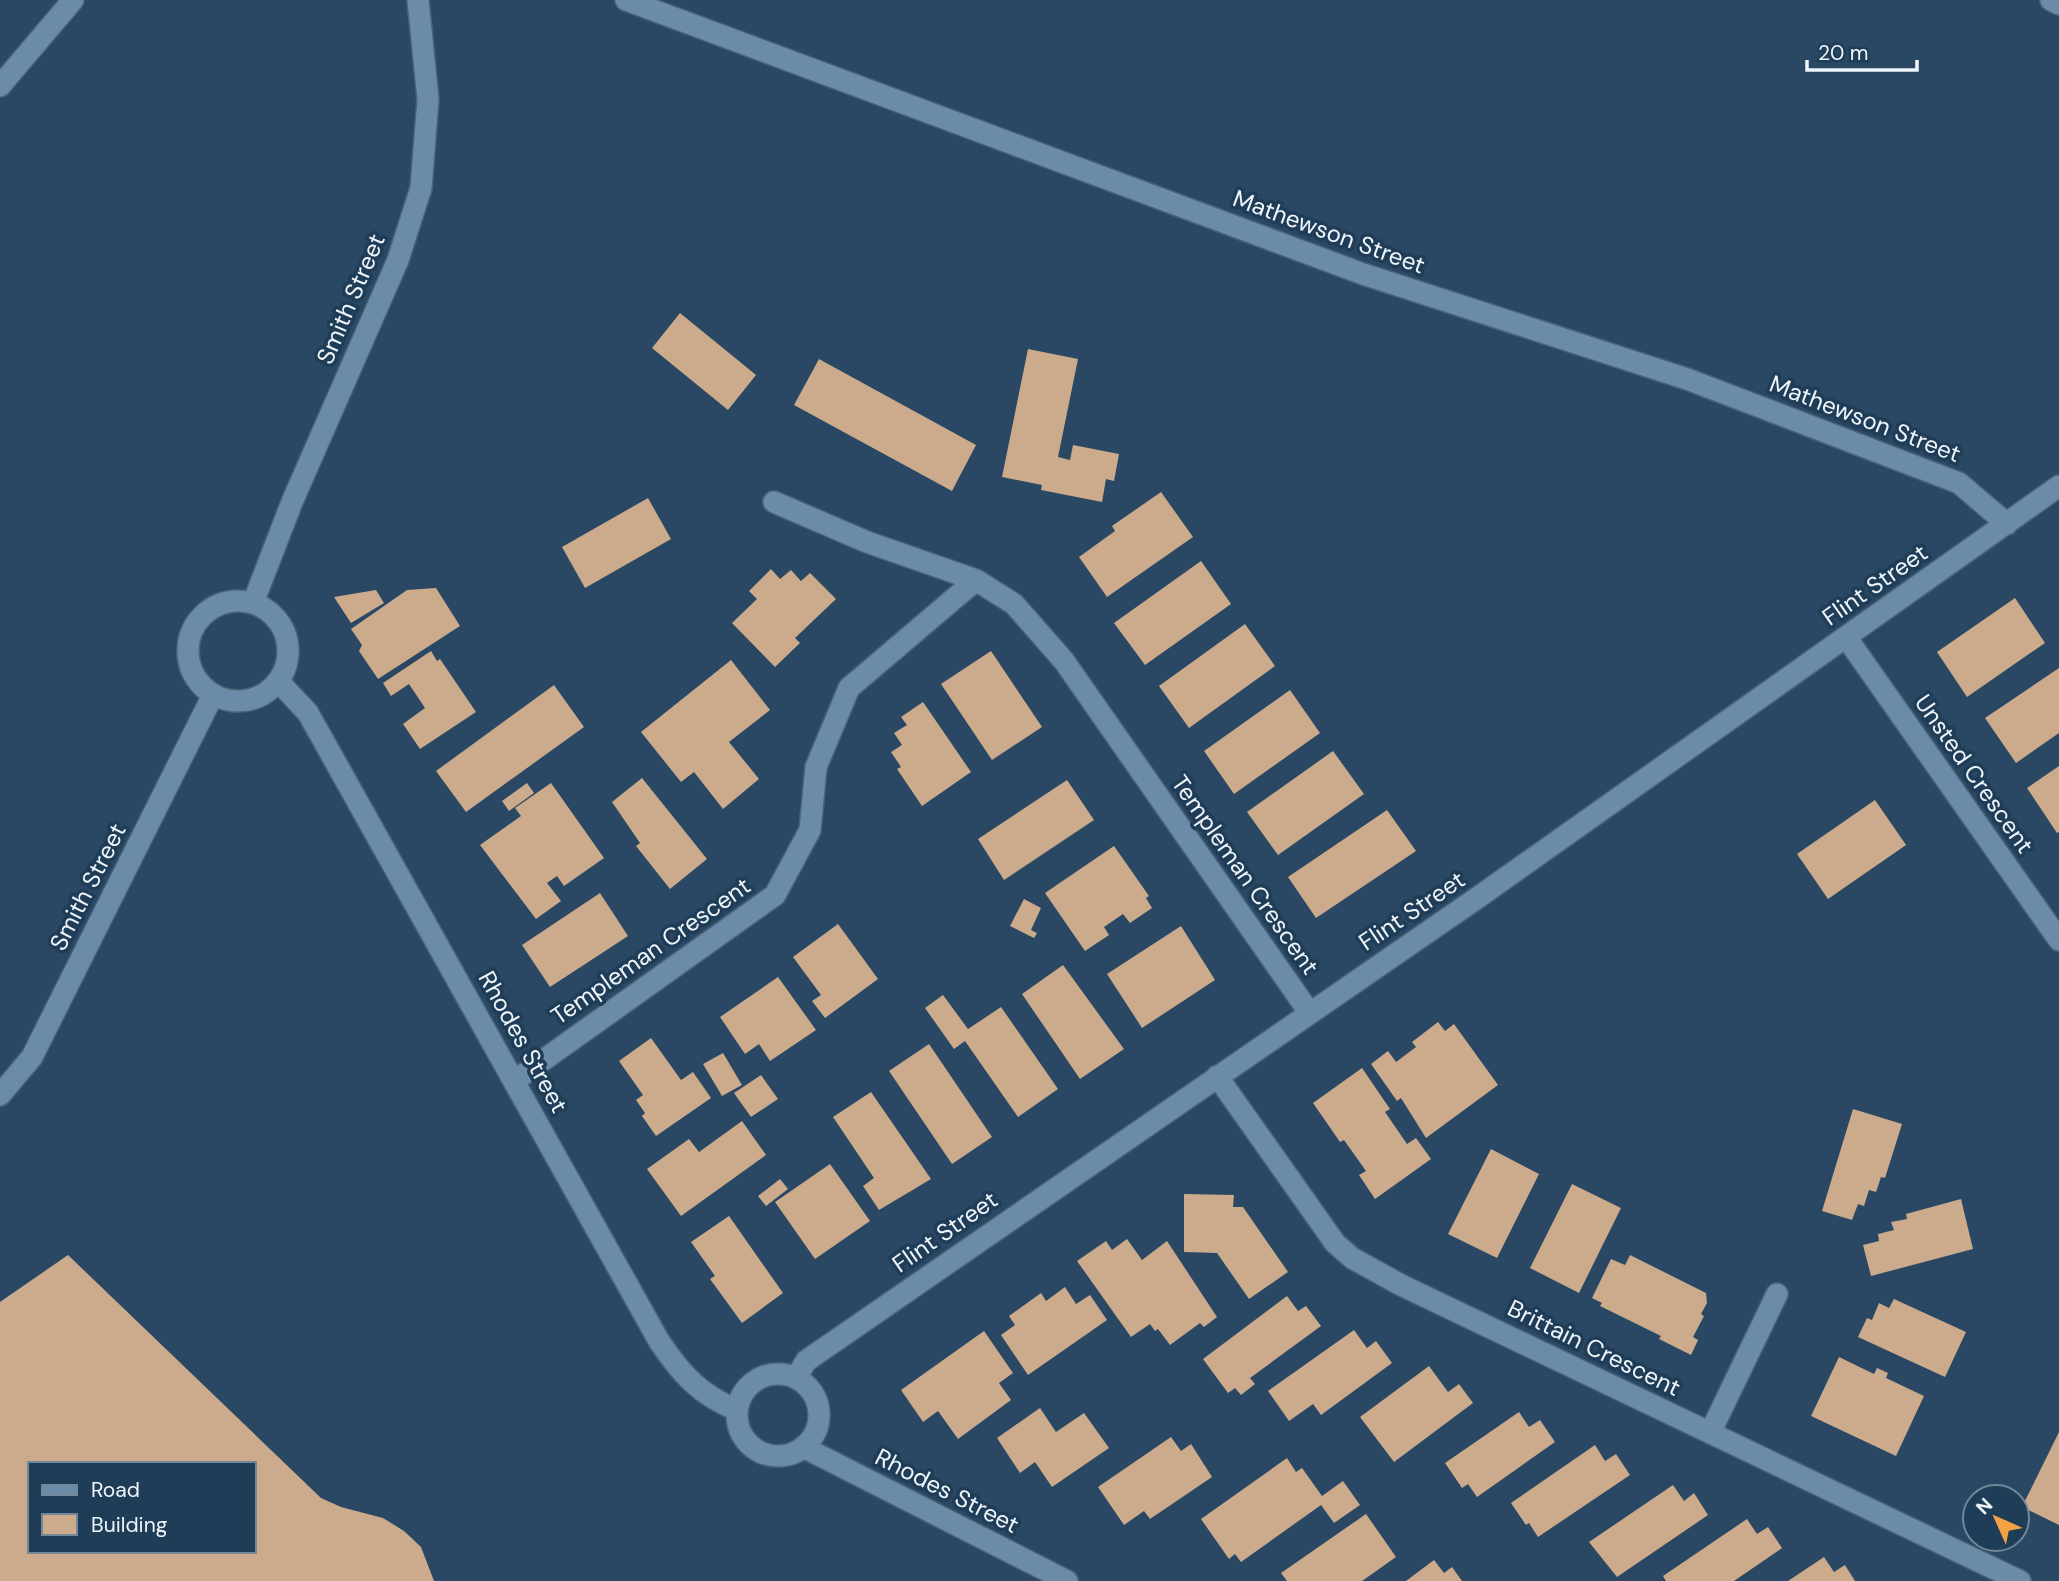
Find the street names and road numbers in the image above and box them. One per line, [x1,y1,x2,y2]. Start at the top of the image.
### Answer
street label: Mathewson Street [1229,182,1429,281]
street label: Smith Street [309,229,392,369]
street label: Mathewson Street [1765,368,1965,469]
street label: Flint Street [1816,537,1933,632]
street label: Unsted Crescent [1908,688,2041,859]
street label: Templeman Crescent [1165,769,1326,981]
street label: Smith Street [42,818,133,956]
street label: Flint Street [1353,864,1471,957]
street label: Templeman Crescent [545,870,757,1031]
street label: Rhodes Street [472,965,575,1118]
street label: Flint Street [886,1184,1003,1279]
street label: Brittain Crescent [1503,1292,1686,1403]
street label: Rhodes Street [870,1441,1024,1540]

